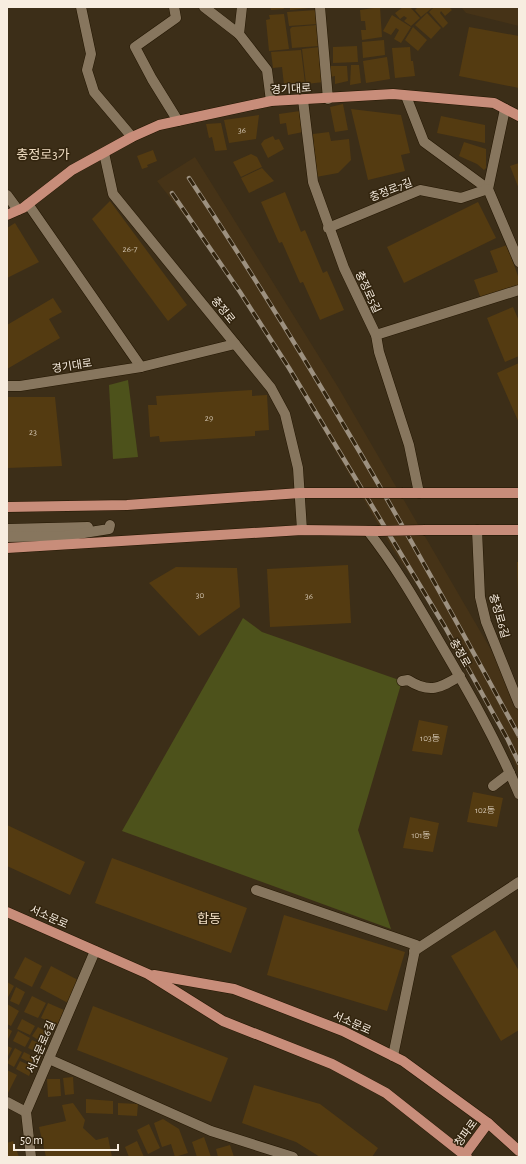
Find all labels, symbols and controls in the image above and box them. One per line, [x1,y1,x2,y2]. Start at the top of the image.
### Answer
street label: 경기대로 [270,82,312,96]
house number: 36 [238,126,246,135]
district label: 충정로3가 [16,148,70,162]
street label: 충정로7길 [368,177,414,203]
house number: 26-7 [123,245,138,254]
street label: 충정로5길 [353,269,383,315]
street label: 충정로 [209,295,237,325]
street label: 경기대로 [51,357,93,375]
house number: 29 [205,414,213,423]
house number: 23 [29,428,37,437]
house number: 30 [196,591,204,600]
house number: 36 [305,592,313,601]
street label: 충정로6길 [487,593,511,639]
street label: 충정로 [448,637,472,669]
house number: 103동 [420,734,440,743]
house number: 102동 [475,806,495,815]
house number: 101동 [411,831,431,840]
street label: 서소문로 [28,904,70,930]
district label: 합동 [197,912,221,926]
street label: 서소문로 [331,1010,373,1036]
street label: 서소문로6길 [25,1019,57,1075]
street label: 청파로 [453,1117,479,1149]
scale bar [14,1126,118,1152]
text: 50 m [20,1134,43,1146]

